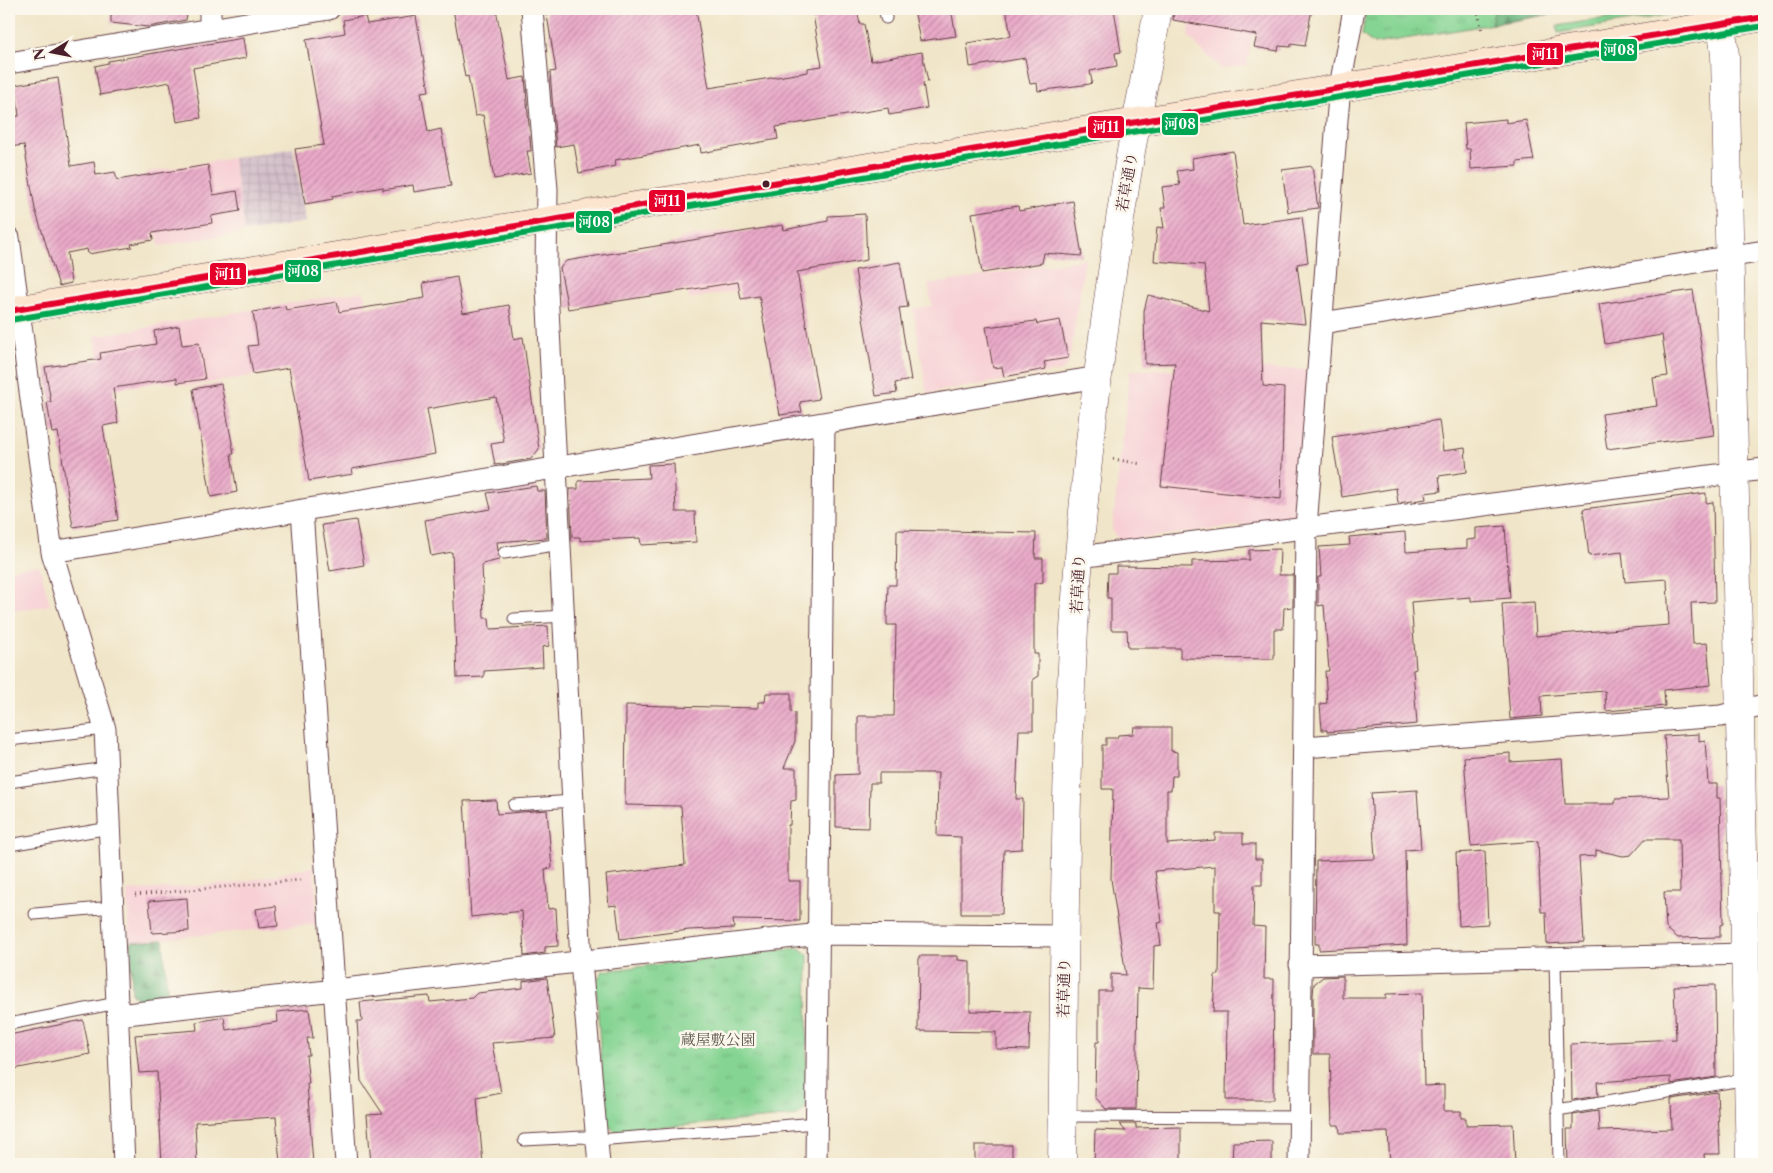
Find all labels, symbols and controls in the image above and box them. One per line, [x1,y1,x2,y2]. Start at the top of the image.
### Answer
north arrow [28,28,78,78]
line badge: 河08 [1600,38,1638,62]
text: 河08 [1603,41,1635,59]
line badge: 河11 [1526,42,1564,66]
text: 河11 [1532,45,1559,63]
text: N [29,47,49,62]
line badge: 河08 [1161,112,1199,136]
line badge: 河11 [1087,115,1125,139]
text: 河08 [1164,115,1196,133]
text: 河11 [1093,118,1120,136]
street label: 若草通り [1112,151,1141,213]
unlabelled marker [761,179,771,189]
line badge: 河11 [648,189,686,213]
text: 河11 [654,192,681,210]
line badge: 河08 [575,210,613,234]
text: 河08 [578,213,610,231]
line badge: 河08 [284,259,322,283]
line badge: 河11 [209,262,247,286]
text: 河08 [287,262,319,280]
text: 河11 [215,265,242,283]
street label: 若草通り [1066,554,1089,614]
street label: 若草通り [1053,958,1074,1018]
park label: 蔵屋敷公園 [680,1030,756,1049]

